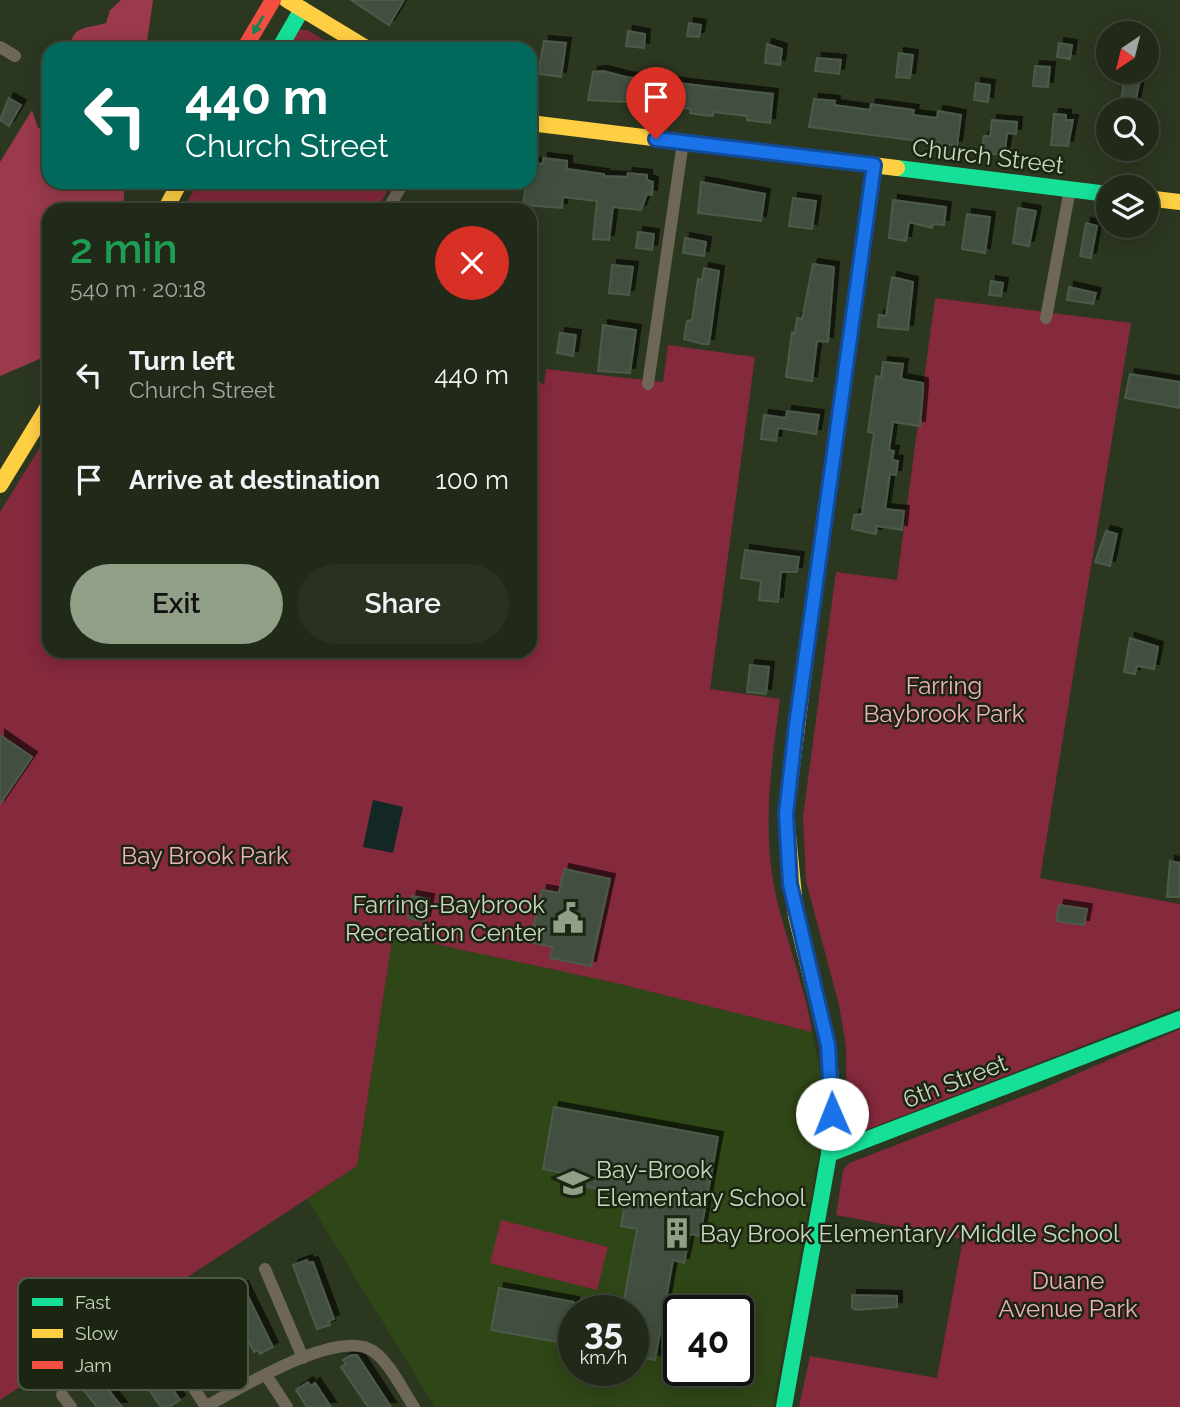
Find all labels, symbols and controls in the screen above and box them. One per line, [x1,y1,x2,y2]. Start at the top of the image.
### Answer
one-way arrow [252,15,265,34]
north arrow [1096,21,1158,84]
map controls [1096,21,1159,238]
pin [626,67,686,139]
text: 440 m [185,68,328,125]
icon: left [70,70,161,161]
icon: arrive [637,78,675,116]
button: search [1096,98,1159,161]
text: Church Street [185,127,388,164]
street label: Church Street [911,132,1065,180]
button: layers [1096,175,1159,238]
text: 2 min [70,224,178,273]
button: close [435,226,509,300]
text: 540 m · 20:18 [70,275,206,302]
text: Turn left [129,346,235,376]
icon: left [70,356,108,394]
text: 440 m [434,360,509,390]
text: Church Street [129,376,275,403]
icon: arrive [70,461,108,499]
text: Arrive at destination [129,465,380,495]
text: 100 m [436,465,509,495]
button: Exit [70,564,283,644]
button: Share [297,564,509,644]
park label: Farring Baybrook Park [864,671,1025,728]
park label: Bay Brook Park [121,841,289,870]
place label: Farring-Baybrook Recreation Center [345,890,546,947]
public building icon: Farring-Baybrook Recreation Center [551,901,585,935]
street label: 6th Street [899,1048,1011,1114]
position arrow [795,1077,869,1151]
place label: Bay-Brook Elementary School [596,1155,807,1212]
school or university icon: Bay-Brook Elementary School [556,1166,590,1200]
building icon: Bay Brook Elementary/Middle School [660,1216,694,1250]
place label: Bay Brook Elementary/Middle School [700,1219,1120,1248]
park label: Duane Avenue Park [998,1266,1138,1323]
legend [18,1278,248,1390]
text: Fast [75,1291,111,1313]
speed limit sign: 40 [663,1295,754,1386]
text: 35 [584,1311,623,1352]
text: Slow [75,1322,119,1344]
text: km/h [580,1347,627,1368]
text: Jam [75,1354,112,1376]

